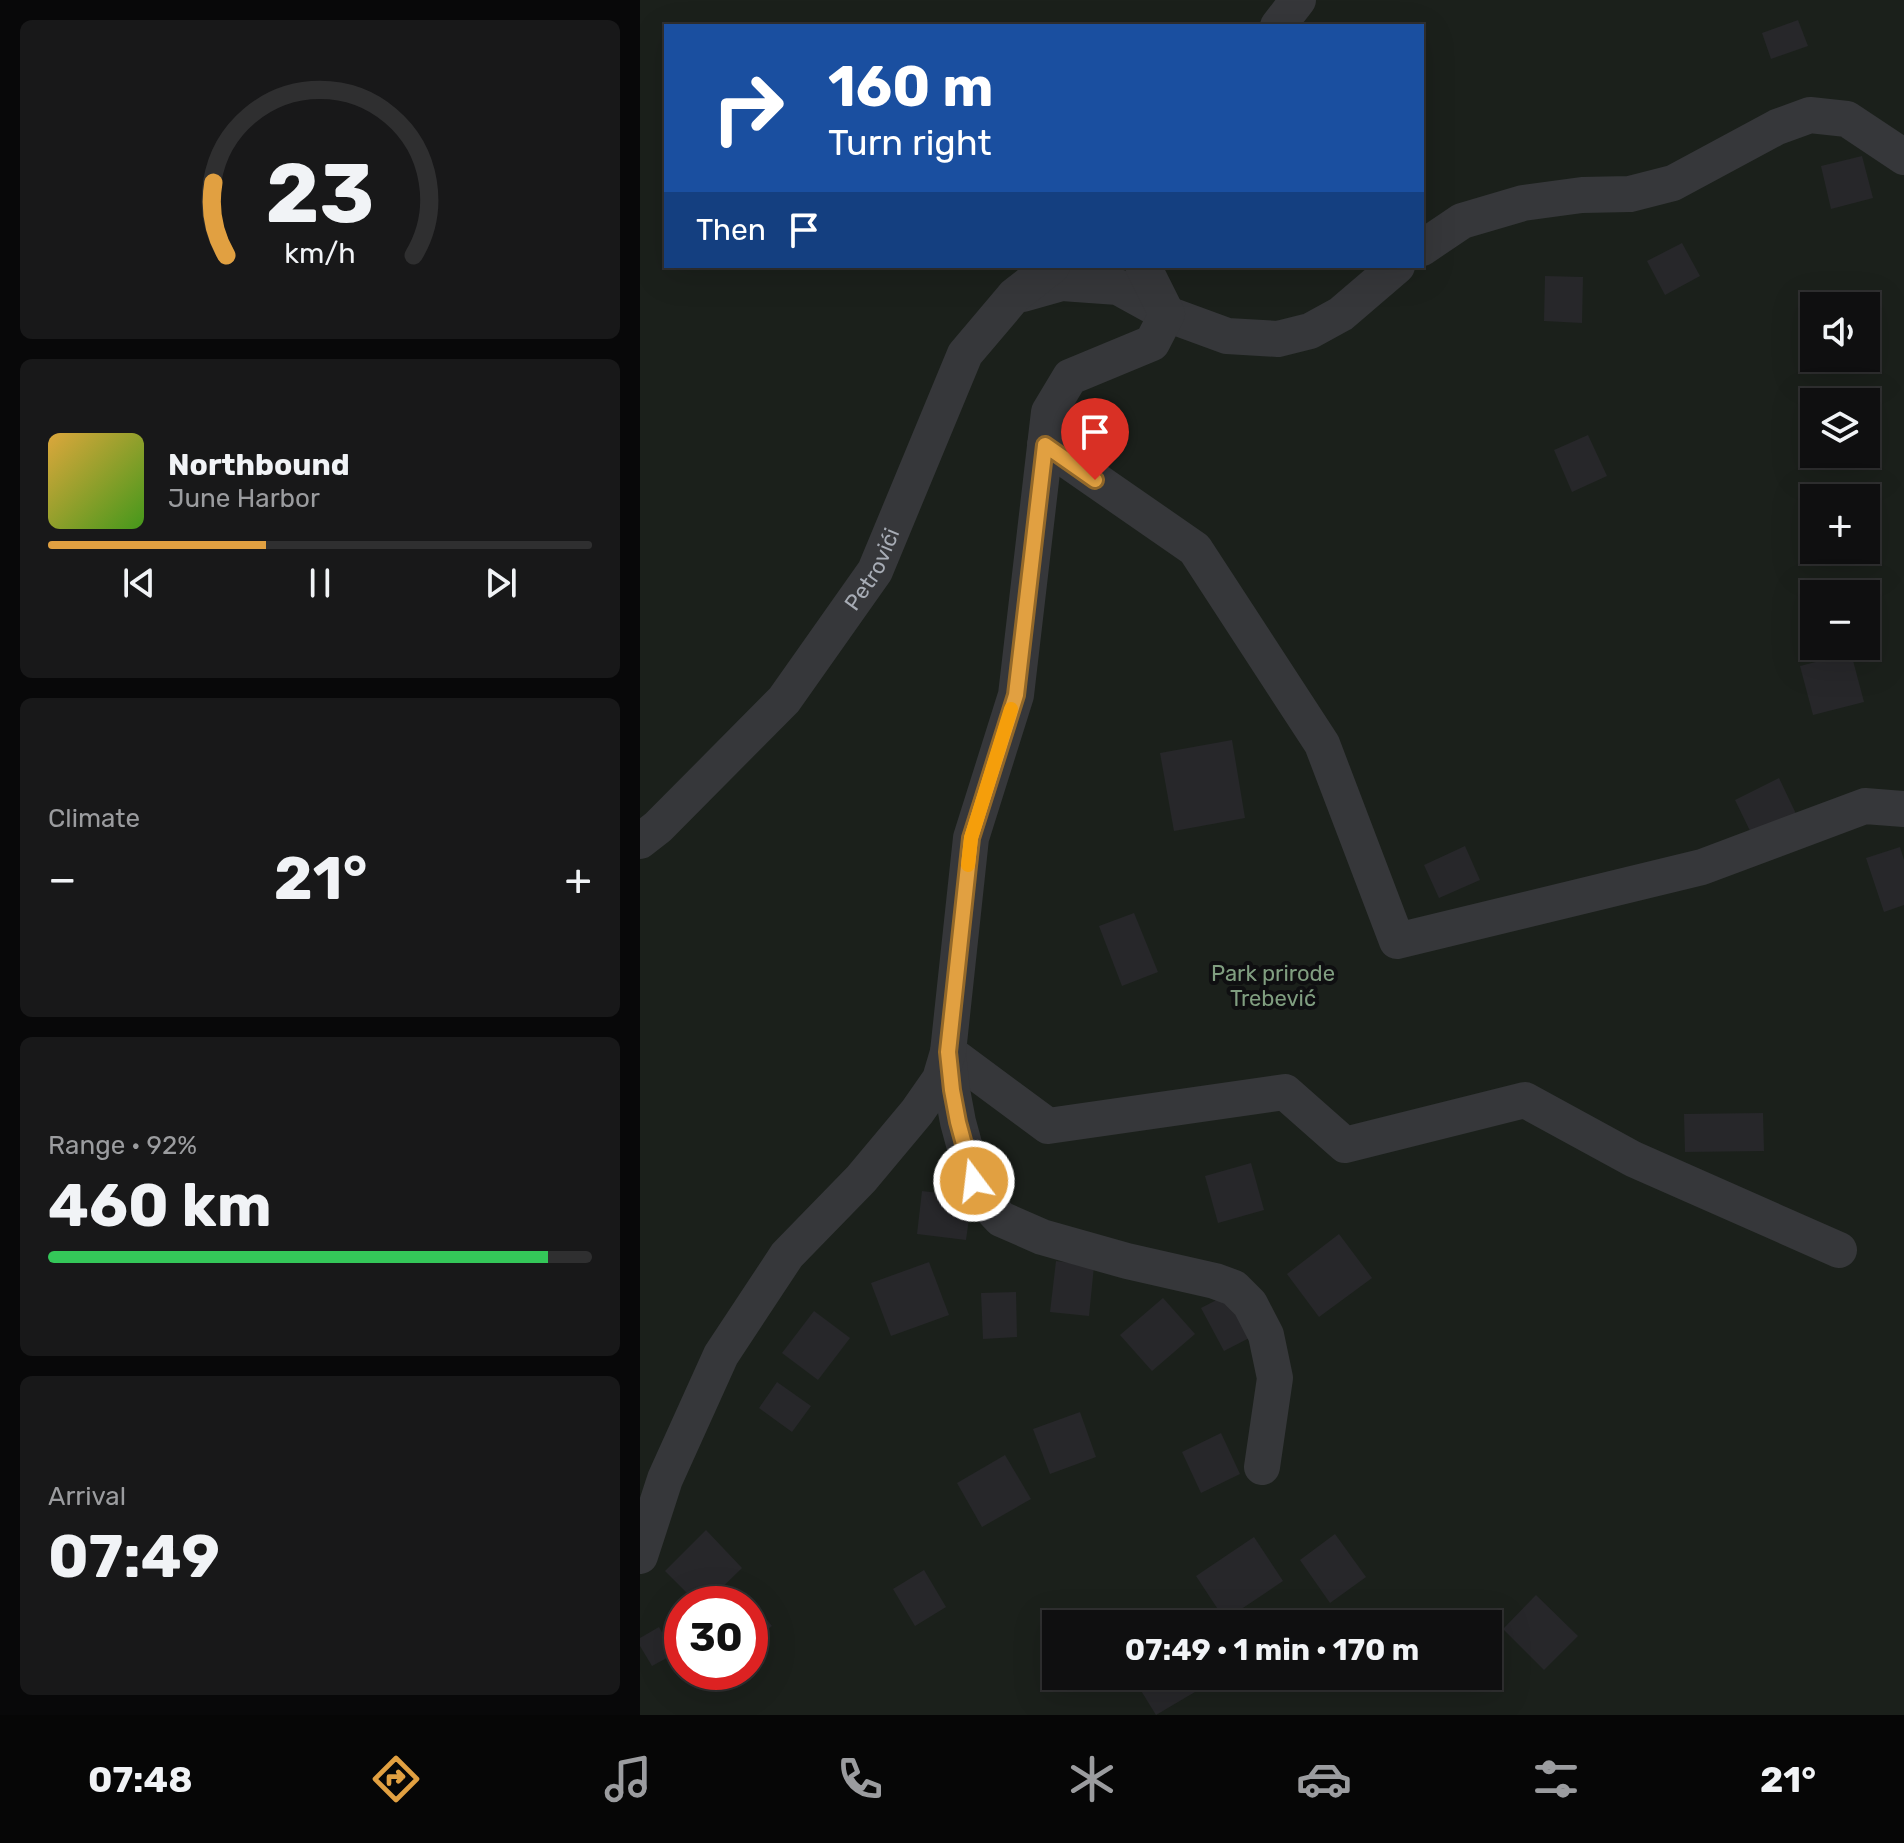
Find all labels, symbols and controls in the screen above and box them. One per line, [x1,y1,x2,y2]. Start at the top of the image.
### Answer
text: 160 m [828,54,994,120]
icon: right [696,56,800,160]
text: Turn right [828,121,992,164]
text: 23 [266,143,374,242]
icon: arrive [782,208,826,252]
text: Then [696,212,766,248]
text: km/h [284,236,356,270]
map controls [1800,292,1880,660]
button: sound [1800,292,1880,372]
button: layers [1800,388,1880,468]
pin [1061,398,1129,480]
icon: arrive [1073,410,1117,454]
text: Northbound [168,447,350,483]
text: June Harbor [168,483,320,514]
button: + [1800,484,1880,564]
street label: Petrovići [839,524,905,616]
icon: previous [117,561,161,605]
icon: pause [298,561,342,605]
icon: next [479,561,523,605]
button: − [1800,580,1880,660]
text: Climate [48,803,140,834]
text: 21° [274,843,367,914]
text: − [48,853,77,905]
text: + [565,853,592,905]
park label: Park prirode Trebević [1211,960,1335,1012]
text: Range · 92% [48,1130,197,1161]
position arrow [932,1139,1016,1223]
text: 460 km [48,1170,272,1241]
text: Arrival [48,1481,126,1512]
text: 07:49 [48,1521,220,1592]
speed limit sign: 30 [664,1586,768,1690]
text: 07:49 · 1 min · 170 m [1125,1632,1419,1668]
icon: directions [368,1751,424,1807]
icon: music [600,1751,656,1807]
icon: phone [832,1751,888,1807]
icon: climate [1064,1751,1120,1807]
icon: car [1296,1751,1352,1807]
icon: filters [1528,1751,1584,1807]
text: 07:48 [88,1758,193,1801]
text: 21° [1760,1758,1816,1801]

